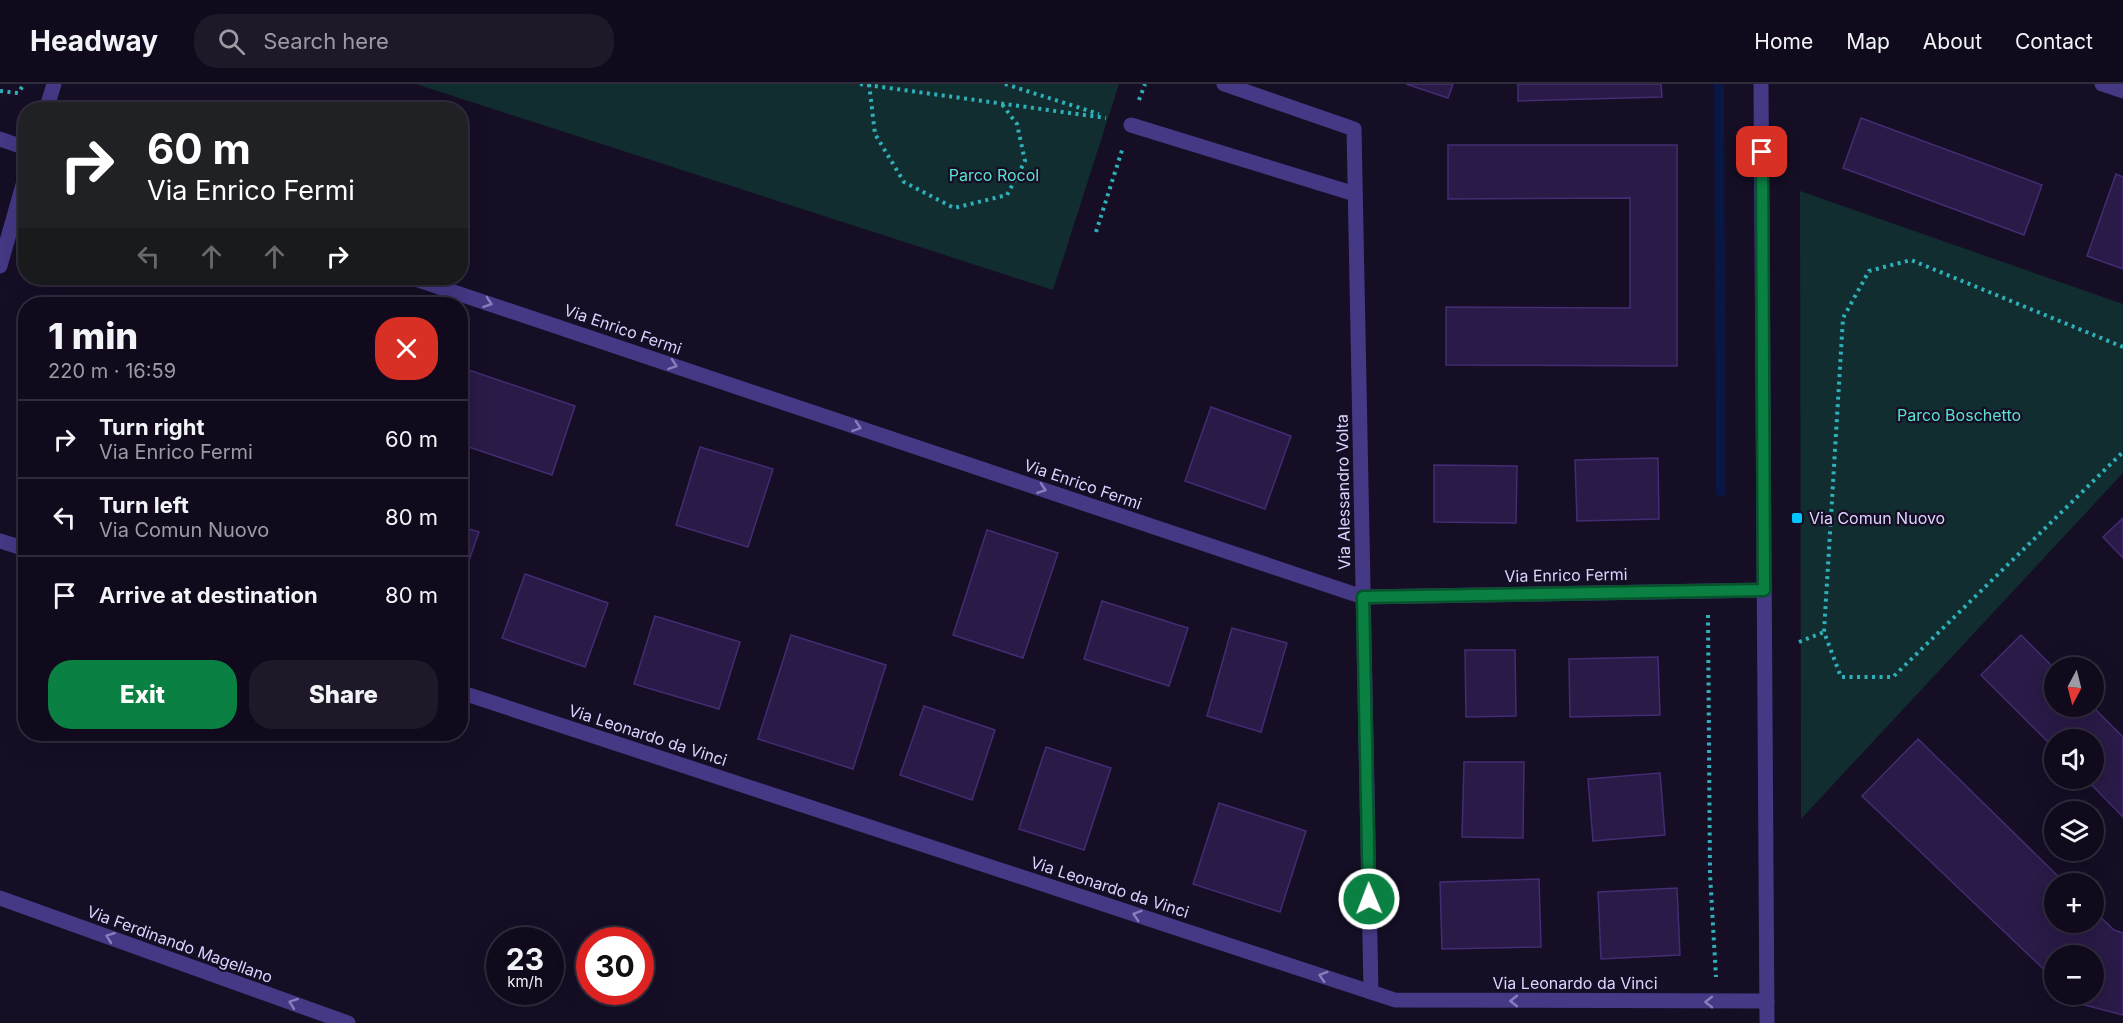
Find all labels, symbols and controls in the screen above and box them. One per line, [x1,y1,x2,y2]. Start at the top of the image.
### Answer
search box [194,14,614,68]
text: Headway [30,24,158,58]
icon: search [215,25,248,58]
text: Search here [263,28,389,54]
text: Home [1754,29,1813,54]
text: Map [1846,29,1890,54]
text: About [1923,29,1982,54]
text: Contact [2015,29,2093,54]
text: 60 m [147,123,251,174]
icon: right [48,126,126,204]
pin [1736,126,1787,177]
icon: arrive [1745,135,1778,168]
park label: Parco Rocol [949,165,1039,185]
text: Via Enrico Fermi [147,174,355,207]
icon: left [132,240,165,273]
icon: ahead [195,240,228,273]
icon: ahead [258,240,291,273]
icon: right [321,240,354,273]
one-way arrow [482,295,493,308]
street label: Via Enrico Fermi [562,299,684,359]
text: 1 min [48,314,138,358]
button: close [375,317,438,380]
one-way arrow [667,357,677,370]
text: 220 m · 16:59 [48,359,176,383]
park label: Parco Boschetto [1897,405,2021,425]
text: Turn right [99,414,205,440]
street label: Via Alessandro Volta [1332,414,1354,570]
one-way arrow [851,420,862,432]
icon: right [48,423,81,456]
text: 60 m [385,426,438,452]
text: Via Enrico Fermi [99,440,253,464]
street label: Via Enrico Fermi [1022,454,1144,514]
one-way arrow [1036,482,1047,494]
text: Turn left [99,492,189,518]
icon: left [48,501,81,534]
text: 80 m [385,504,438,530]
place label: Via Comun Nuovo [1809,508,1945,528]
marker: Via Comun Nuovo [1790,511,1804,525]
text: Via Comun Nuovo [99,518,269,542]
street label: Via Enrico Fermi [1504,564,1628,586]
icon: arrive [48,579,81,612]
text: Arrive at destination [99,582,318,608]
text: 80 m [385,582,438,608]
north arrow [2044,657,2104,717]
map controls [2044,657,2104,1005]
button: Exit [48,660,237,729]
button: Share [249,660,438,729]
street label: Via Leonardo da Vinci [566,700,730,770]
button: sound [2044,729,2104,789]
button: layers [2044,801,2104,861]
street label: Via Leonardo da Vinci [1028,852,1192,922]
position arrow [1337,867,1401,931]
button: + [2044,873,2104,933]
street label: Via Ferdinando Magellano [84,901,276,987]
one-way arrow [1132,910,1143,922]
speed limit sign: 30 [576,927,654,1005]
one-way arrow [105,932,115,945]
text: 23 [506,941,544,977]
button: − [2044,945,2104,1005]
one-way arrow [1318,971,1328,983]
text: km/h [507,972,543,991]
street label: Via Leonardo da Vinci [1492,973,1658,993]
one-way arrow [1509,995,1518,1007]
one-way arrow [1704,996,1713,1008]
one-way arrow [288,998,299,1011]

